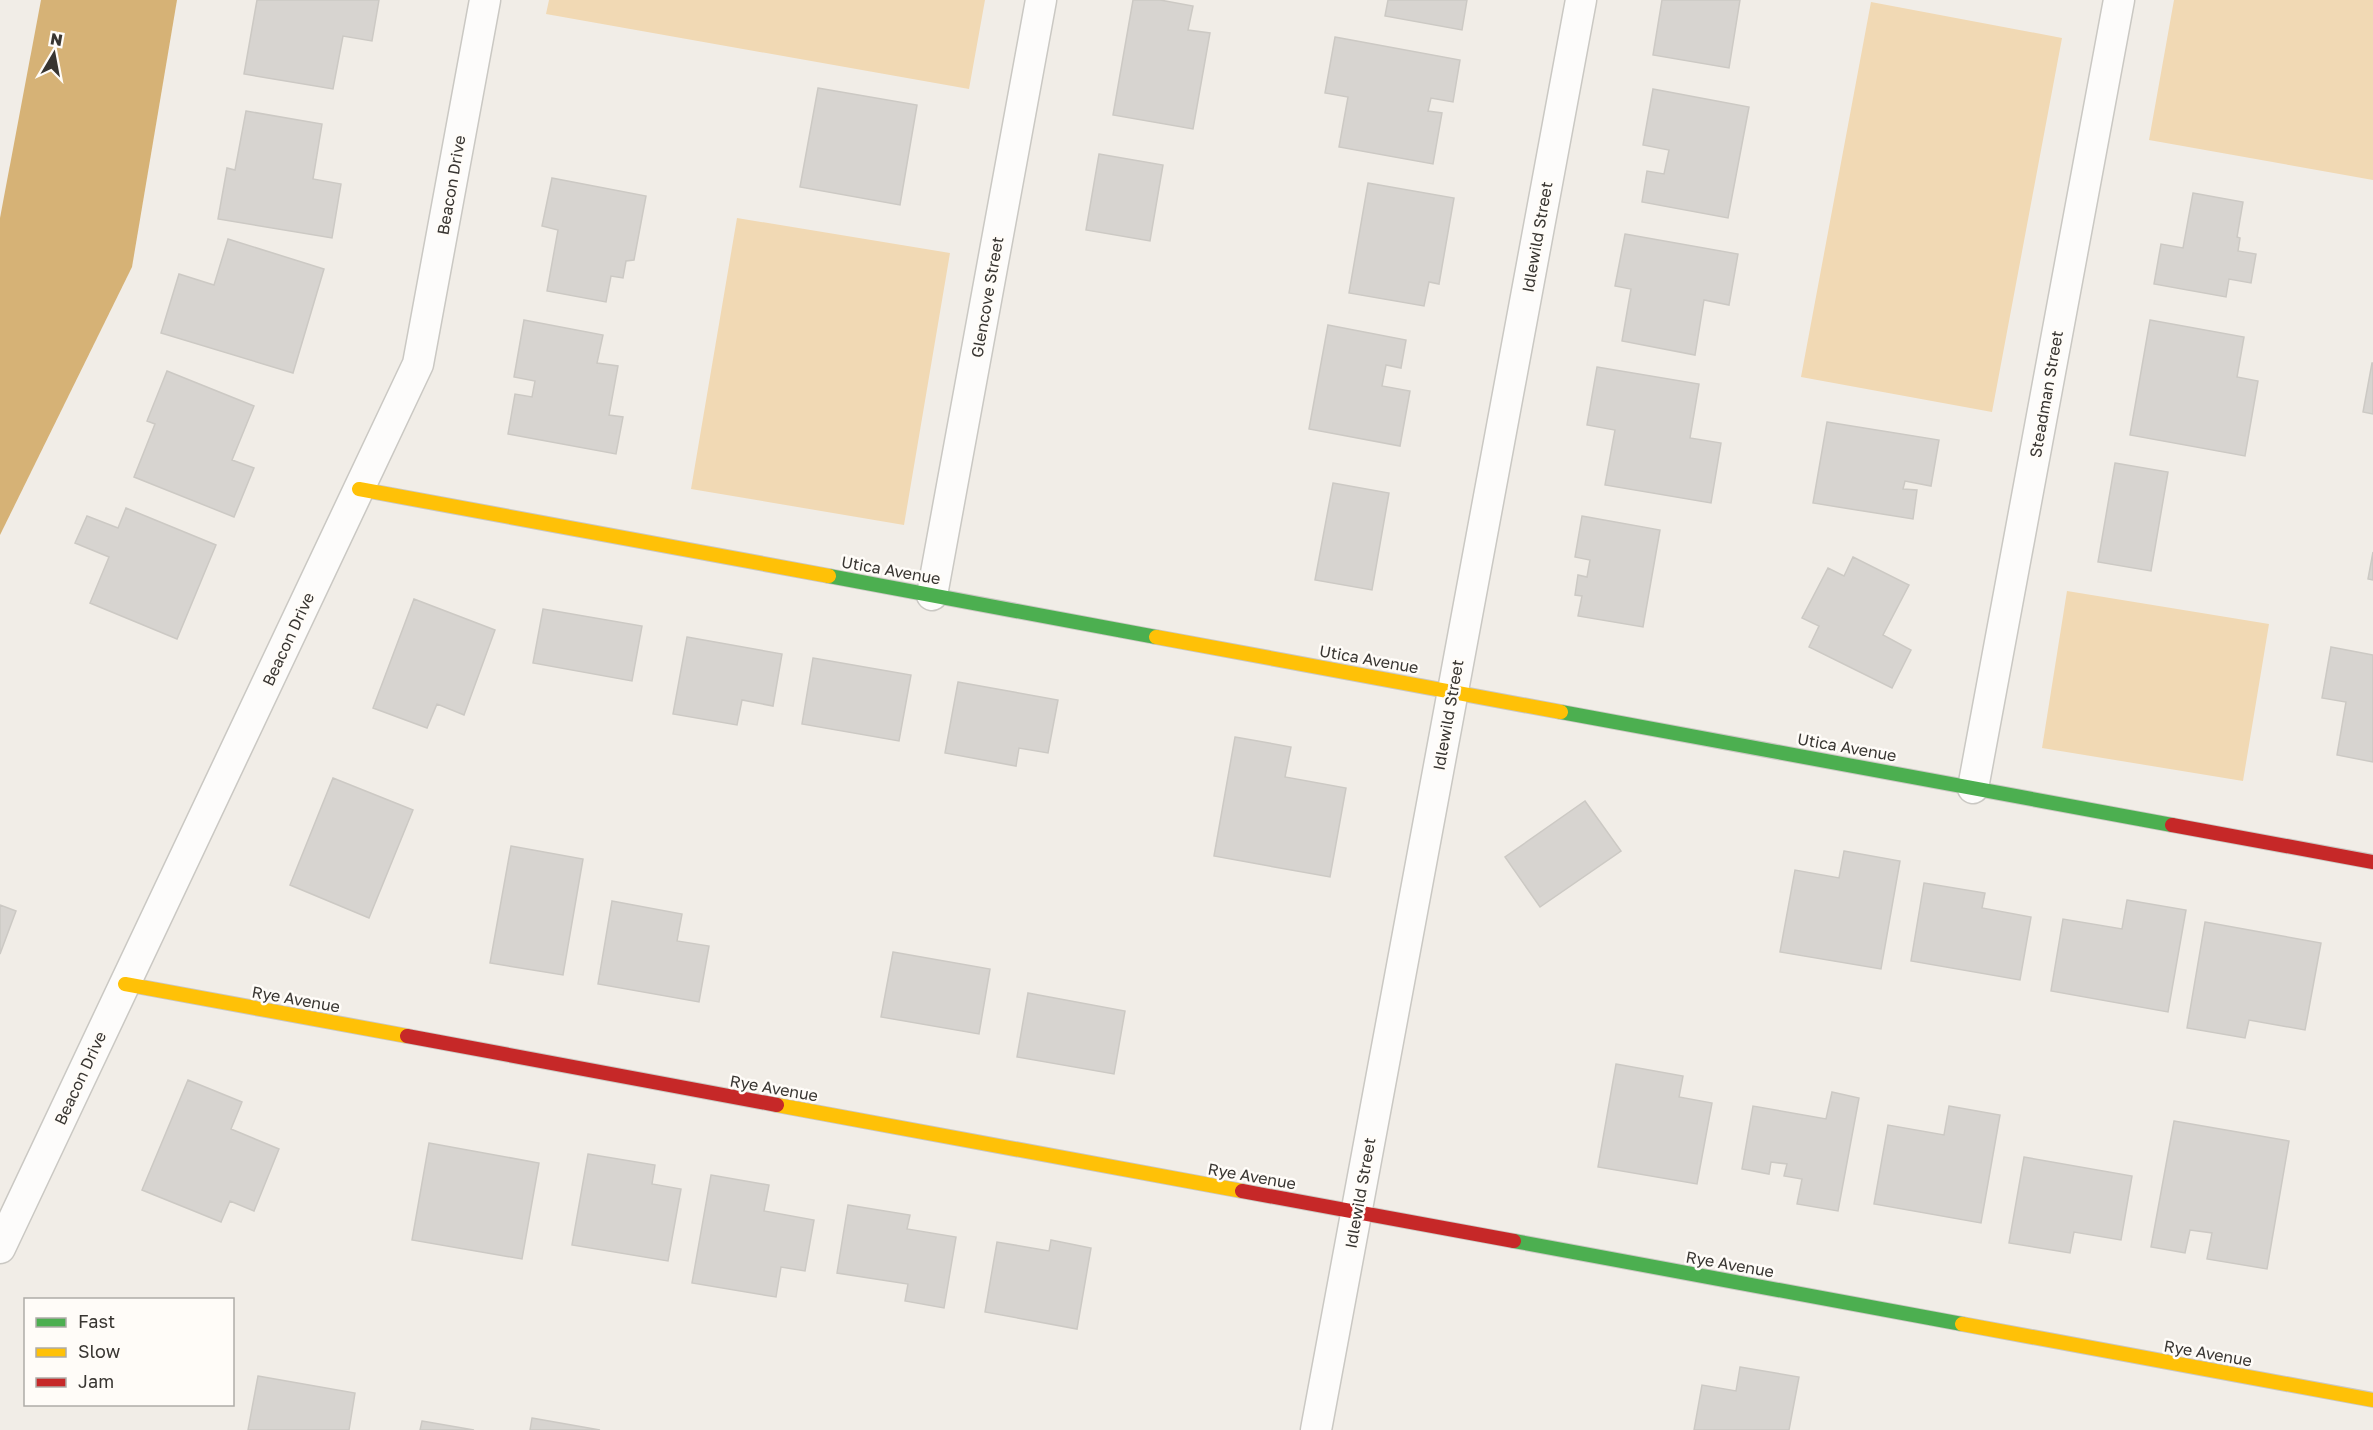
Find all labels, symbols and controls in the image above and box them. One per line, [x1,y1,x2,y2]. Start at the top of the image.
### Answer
north arrow [24,24,84,84]
text: N [49,28,64,50]
street label: Beacon Drive [432,134,470,236]
street label: Idlewild Street [1517,180,1557,294]
street label: Glencove Street [967,235,1007,359]
street label: Steadman Street [2025,329,2067,459]
street label: Utica Avenue [840,551,942,589]
street label: Beacon Drive [258,589,318,689]
street label: Utica Avenue [1318,640,1420,678]
street label: Idlewild Street [1428,658,1468,772]
street label: Utica Avenue [1796,728,1898,766]
street label: Rye Avenue [250,981,342,1017]
street label: Beacon Drive [50,1028,110,1128]
street label: Rye Avenue [728,1070,820,1106]
street label: Idlewild Street [1340,1136,1380,1250]
street label: Rye Avenue [1206,1158,1298,1194]
street label: Rye Avenue [1684,1246,1776,1282]
legend [24,1298,234,1406]
text: Fast [78,1310,115,1332]
street label: Rye Avenue [2162,1335,2254,1371]
text: Slow [78,1340,121,1362]
text: Jam [78,1370,114,1392]

